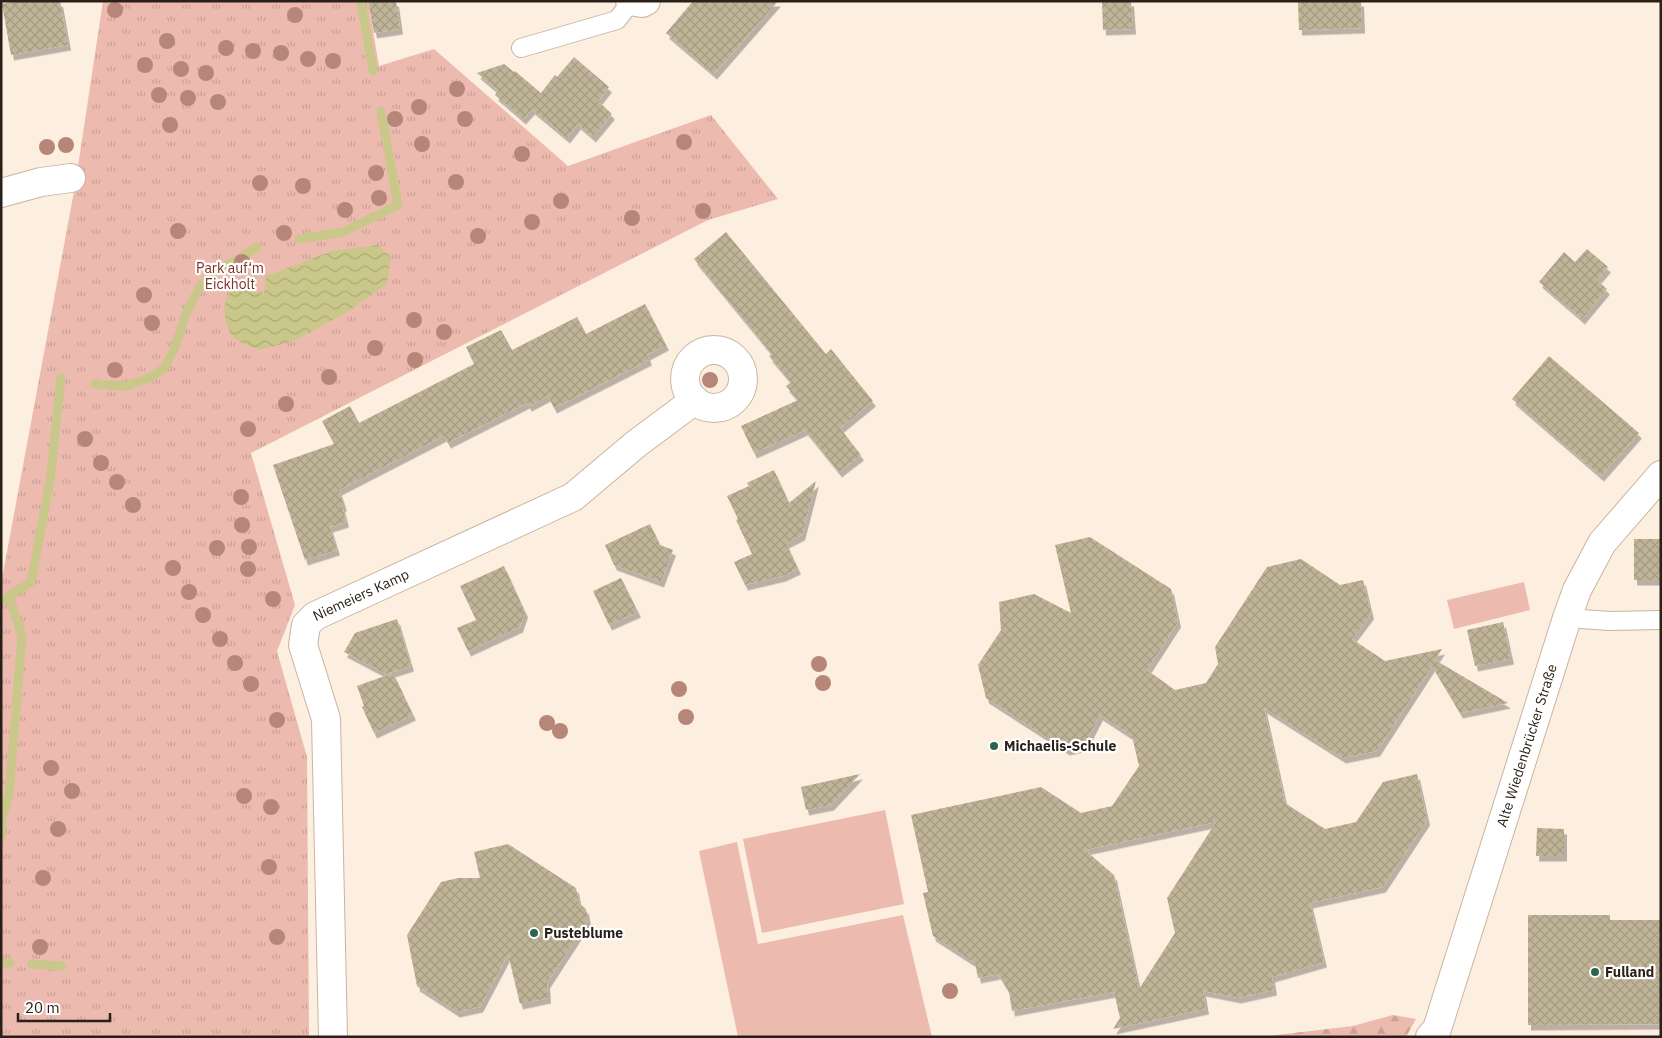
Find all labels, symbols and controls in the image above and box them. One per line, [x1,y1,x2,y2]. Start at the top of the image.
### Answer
park label: Park auf‘m Eickholt [196,259,264,293]
street label: Niemeiers Kamp [310,565,412,625]
street label: Alte Wiedenbrücker Straße [1492,661,1561,829]
place label: Michaelis-Schule [1004,737,1116,755]
marker: Michaelis-Schule [988,740,1000,752]
place label: Pusteblume [544,924,623,942]
marker: Pusteblume [528,927,540,939]
place label: Fulland [1605,963,1654,981]
marker: Fulland [1589,966,1601,978]
scale bar [18,990,110,1022]
text: 20 m [25,998,60,1017]

